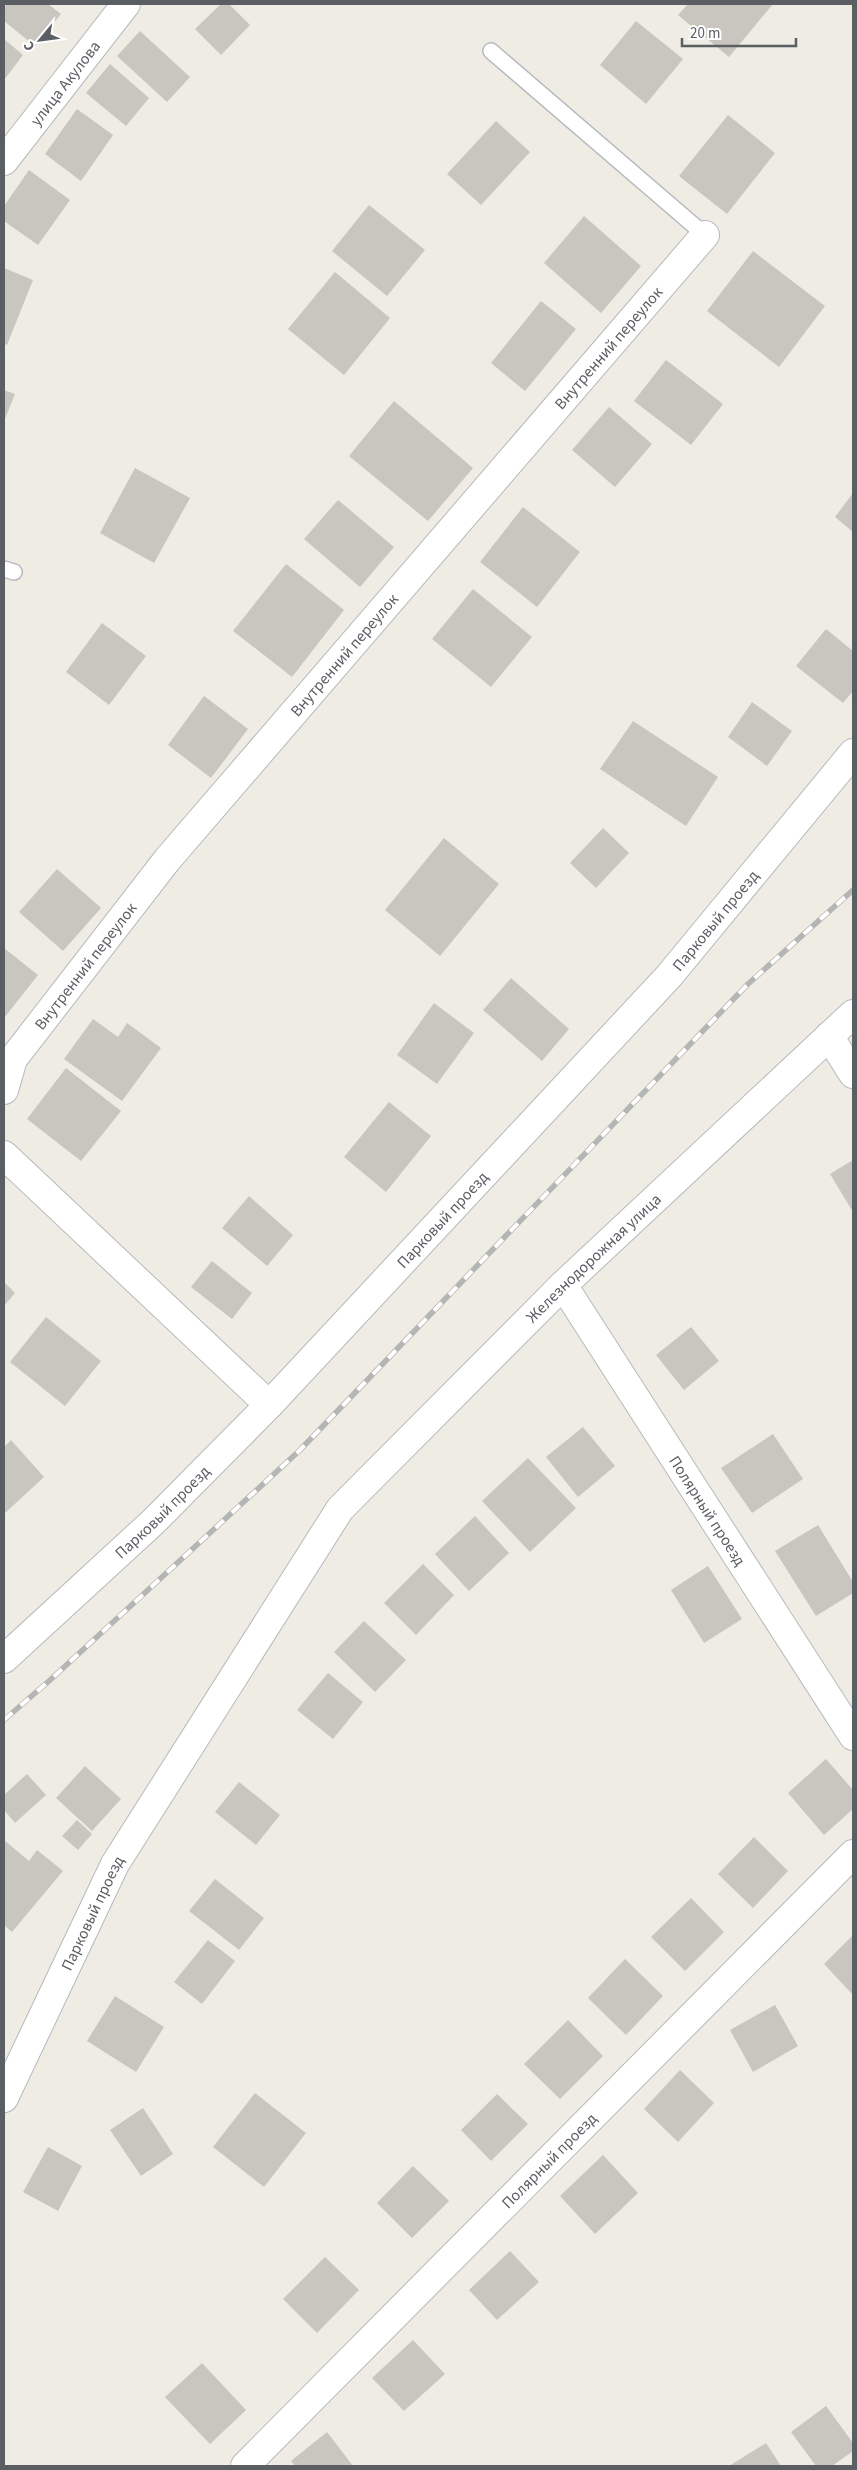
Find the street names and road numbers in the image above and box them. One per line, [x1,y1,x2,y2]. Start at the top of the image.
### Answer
street label: улица Акулова [25,36,106,131]
street label: Внутренний переулок [550,282,668,414]
street label: Внутренний переулок [286,589,404,721]
street label: Парковый проезд [668,865,764,976]
street label: Внутренний переулок [30,898,142,1035]
street label: Парковый проезд [392,1166,494,1273]
street label: Железнодорожная улица [521,1189,666,1328]
street label: Полярный проезд [664,1452,751,1571]
street label: Парковый проезд [110,1461,215,1564]
street label: Парковый проезд [56,1851,130,1974]
street label: Полярный проезд [497,2108,602,2214]

